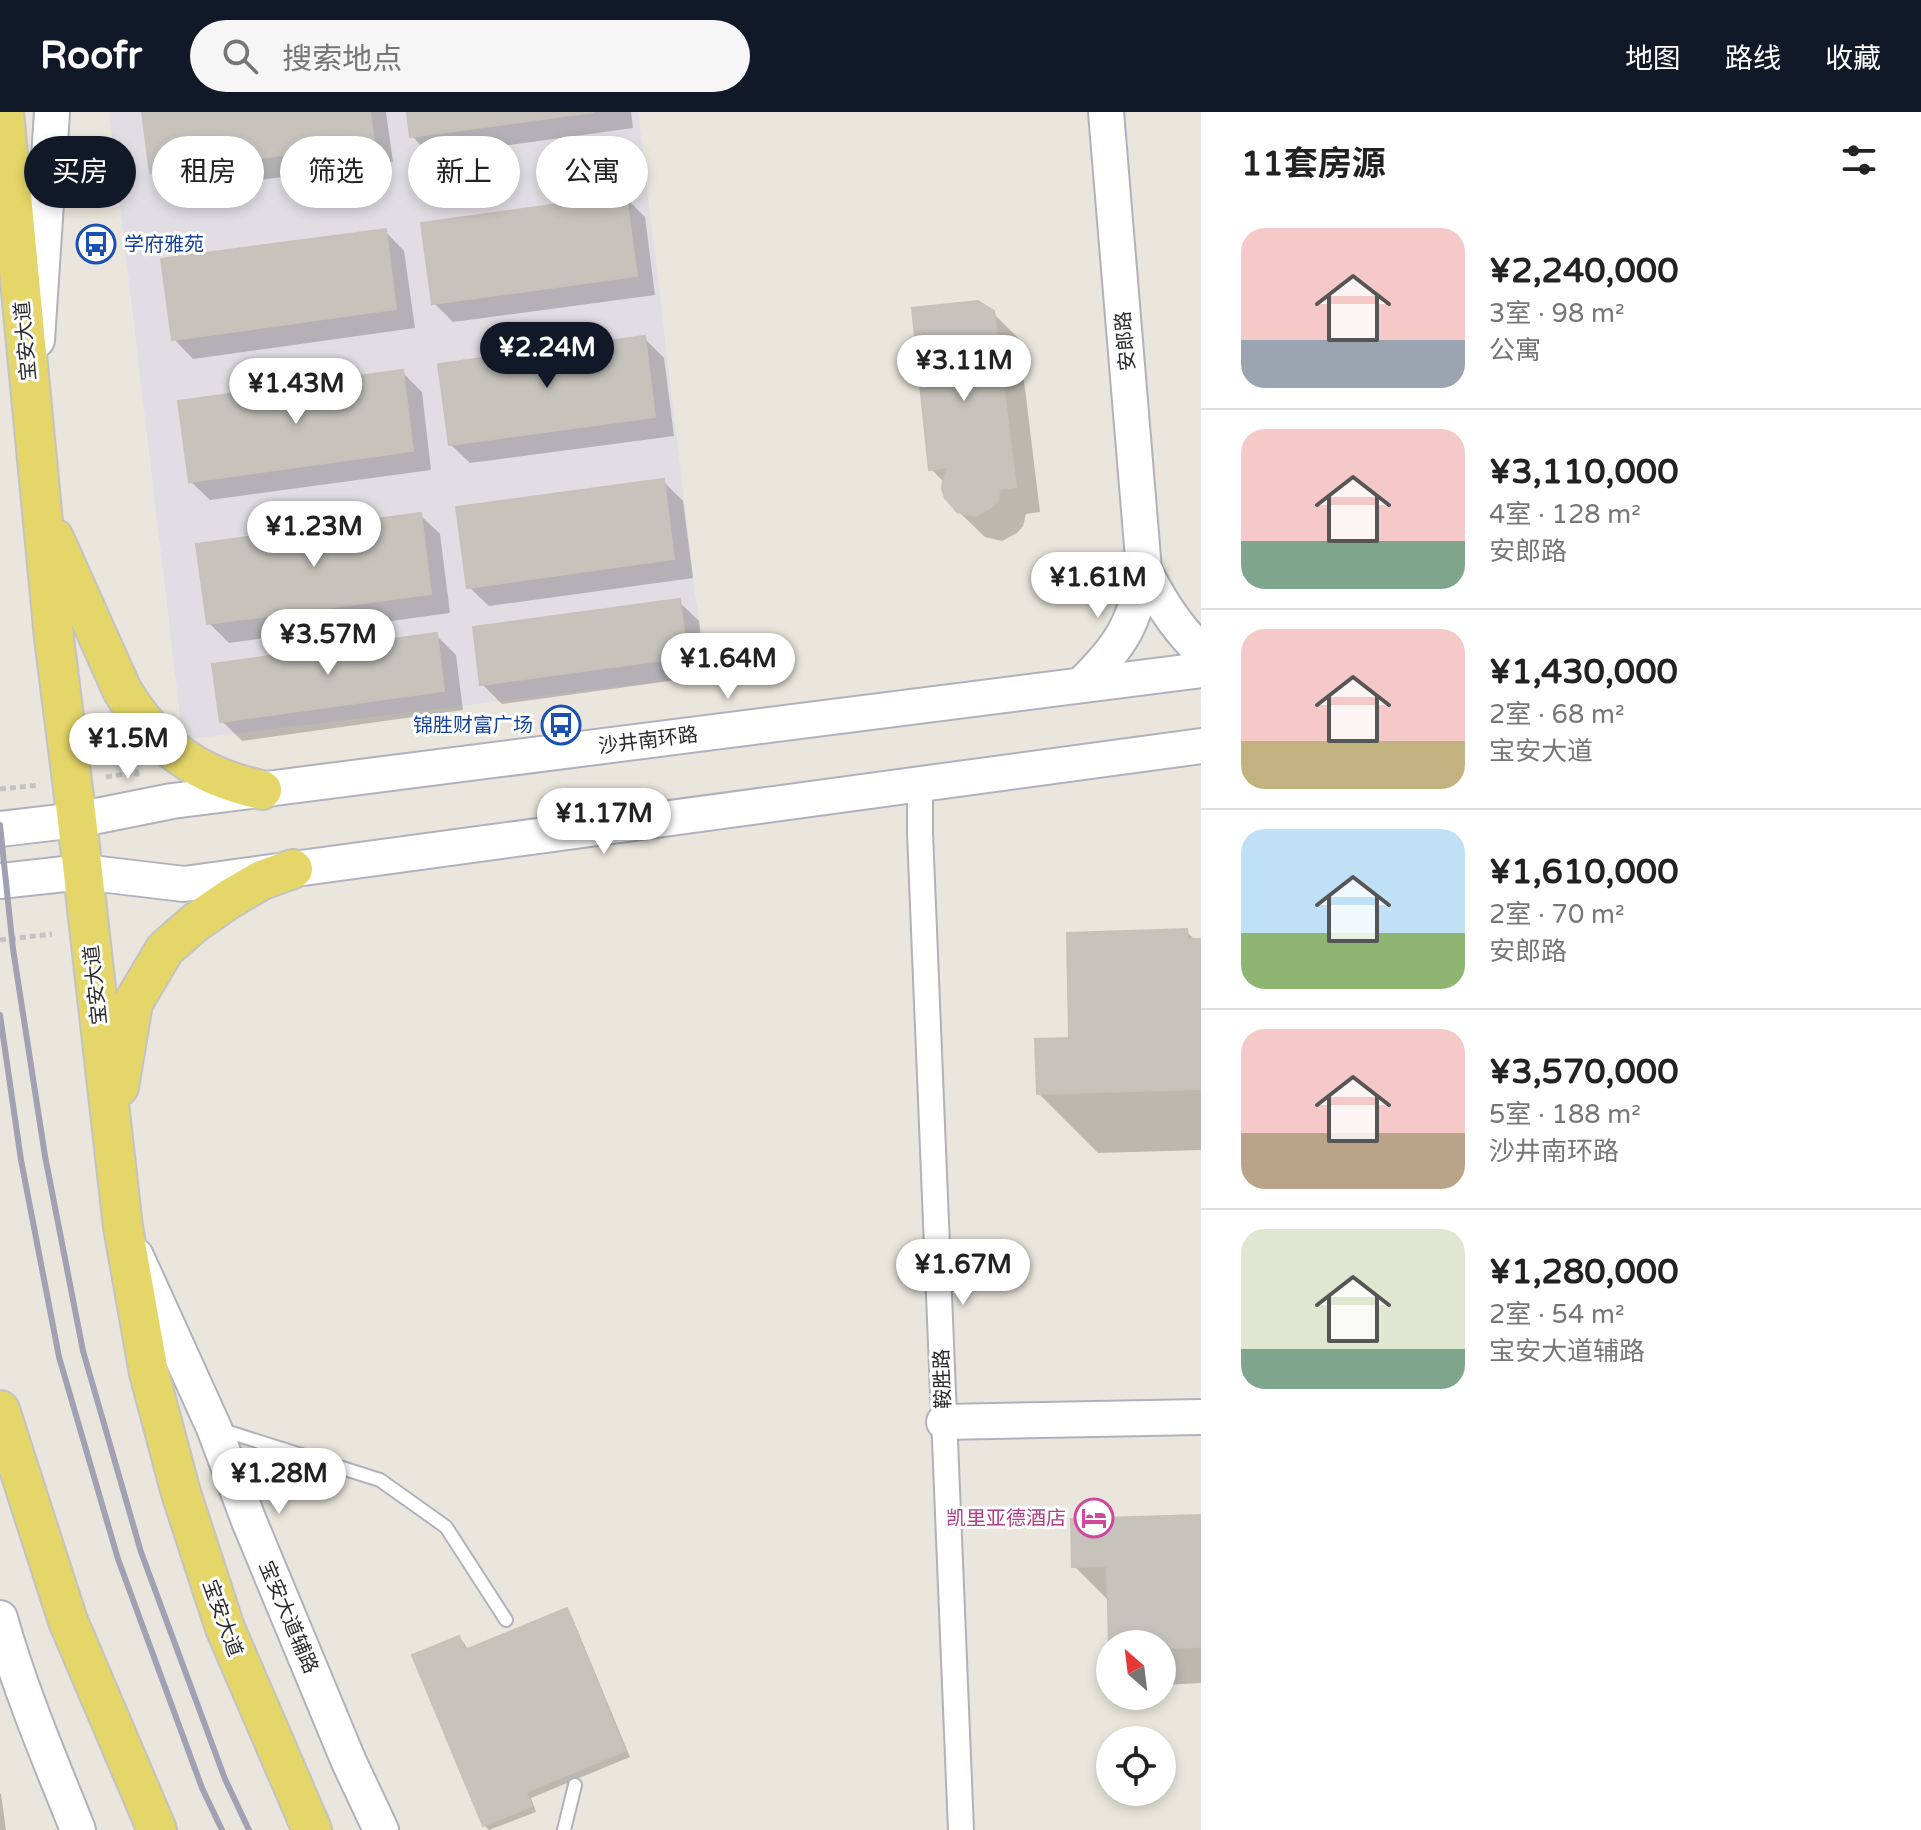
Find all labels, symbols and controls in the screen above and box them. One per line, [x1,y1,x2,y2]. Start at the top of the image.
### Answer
search box [190,20,750,92]
text: Roofr [40,33,142,79]
icon: search [218,34,262,78]
text: 搜索地点 [282,41,402,78]
text: 地图 [1625,42,1681,76]
text: 路线 [1725,42,1781,76]
text: 收藏 [1825,42,1881,76]
chip: 买房 [24,136,136,208]
chip: 租房 [152,136,264,208]
chip: 筛选 [280,136,392,208]
chip: 新上 [408,136,520,208]
chip: 公寓 [536,136,648,208]
icon: filters [1837,138,1881,182]
text: 11套房源 [1241,144,1386,185]
bus stop icon: 学府雅苑 [75,223,117,265]
place label: 学府雅苑 [124,233,204,257]
text: ¥2,240,000 [1489,251,1679,292]
icon: home [1305,260,1401,356]
text: 3室 · 98 m² [1489,298,1625,329]
street label: 宝安大道 [11,300,41,382]
street label: 安郎路 [1111,310,1141,372]
pin: ¥2.24M [482,322,612,390]
text: ¥2.24M [498,332,596,363]
pin: ¥3.11M [899,335,1029,403]
text: 公寓 [1489,335,1541,366]
text: ¥3.11M [915,345,1013,376]
pin: ¥1.43M [231,358,361,426]
text: ¥1.43M [247,368,345,399]
text: ¥3,110,000 [1489,452,1679,493]
icon: home [1305,461,1401,557]
text: 4室 · 128 m² [1489,499,1641,530]
pin: ¥1.23M [249,501,379,569]
text: ¥1.23M [265,511,363,542]
text: 安郎路 [1489,536,1567,567]
pin: ¥1.61M [1033,552,1163,620]
text: ¥1.61M [1049,562,1147,593]
pin: ¥3.57M [263,609,393,677]
text: ¥3.57M [279,619,377,650]
pin: ¥1.64M [663,633,793,701]
text: ¥1.64M [679,643,777,674]
text: ¥1,430,000 [1489,652,1678,693]
icon: home [1305,661,1401,757]
text: 2室 · 68 m² [1489,699,1625,730]
bus stop icon: 锦胜财富广场 [540,704,582,746]
pin: ¥1.5M [72,713,184,781]
place label: 锦胜财富广场 [413,714,533,738]
text: ¥1.5M [87,723,169,754]
street label: 沙井南环路 [597,723,699,759]
text: 宝安大道 [1489,736,1593,767]
pin: ¥1.17M [539,788,669,856]
text: ¥1.17M [555,798,653,829]
text: ¥1,610,000 [1489,852,1679,893]
icon: home [1305,861,1401,957]
text: 2室 · 70 m² [1489,899,1625,930]
text: 安郎路 [1489,936,1567,967]
street label: 宝安大道 [80,944,112,1026]
text: ¥3,570,000 [1489,1052,1679,1093]
icon: home [1305,1061,1401,1157]
text: 5室 · 188 m² [1489,1099,1641,1130]
text: 沙井南环路 [1489,1136,1619,1167]
pin: ¥1.67M [898,1239,1028,1307]
text: ¥1.67M [914,1249,1012,1280]
text: ¥1,280,000 [1489,1252,1679,1293]
icon: home [1305,1261,1401,1357]
text: 2室 · 54 m² [1489,1299,1625,1330]
text: 宝安大道辅路 [1489,1336,1645,1367]
street label: 鞍胜路 [930,1349,956,1409]
pin: ¥1.28M [214,1448,344,1516]
text: ¥1.28M [230,1458,328,1489]
hotel icon: 凯里亚德酒店 [1073,1497,1115,1539]
place label: 凯里亚德酒店 [946,1507,1066,1531]
street label: 宝安大道辅路 [254,1557,323,1677]
street label: 宝安大道 [197,1577,247,1660]
north arrow [1096,1630,1176,1710]
map controls [1096,1630,1176,1806]
button: locate [1096,1726,1176,1806]

